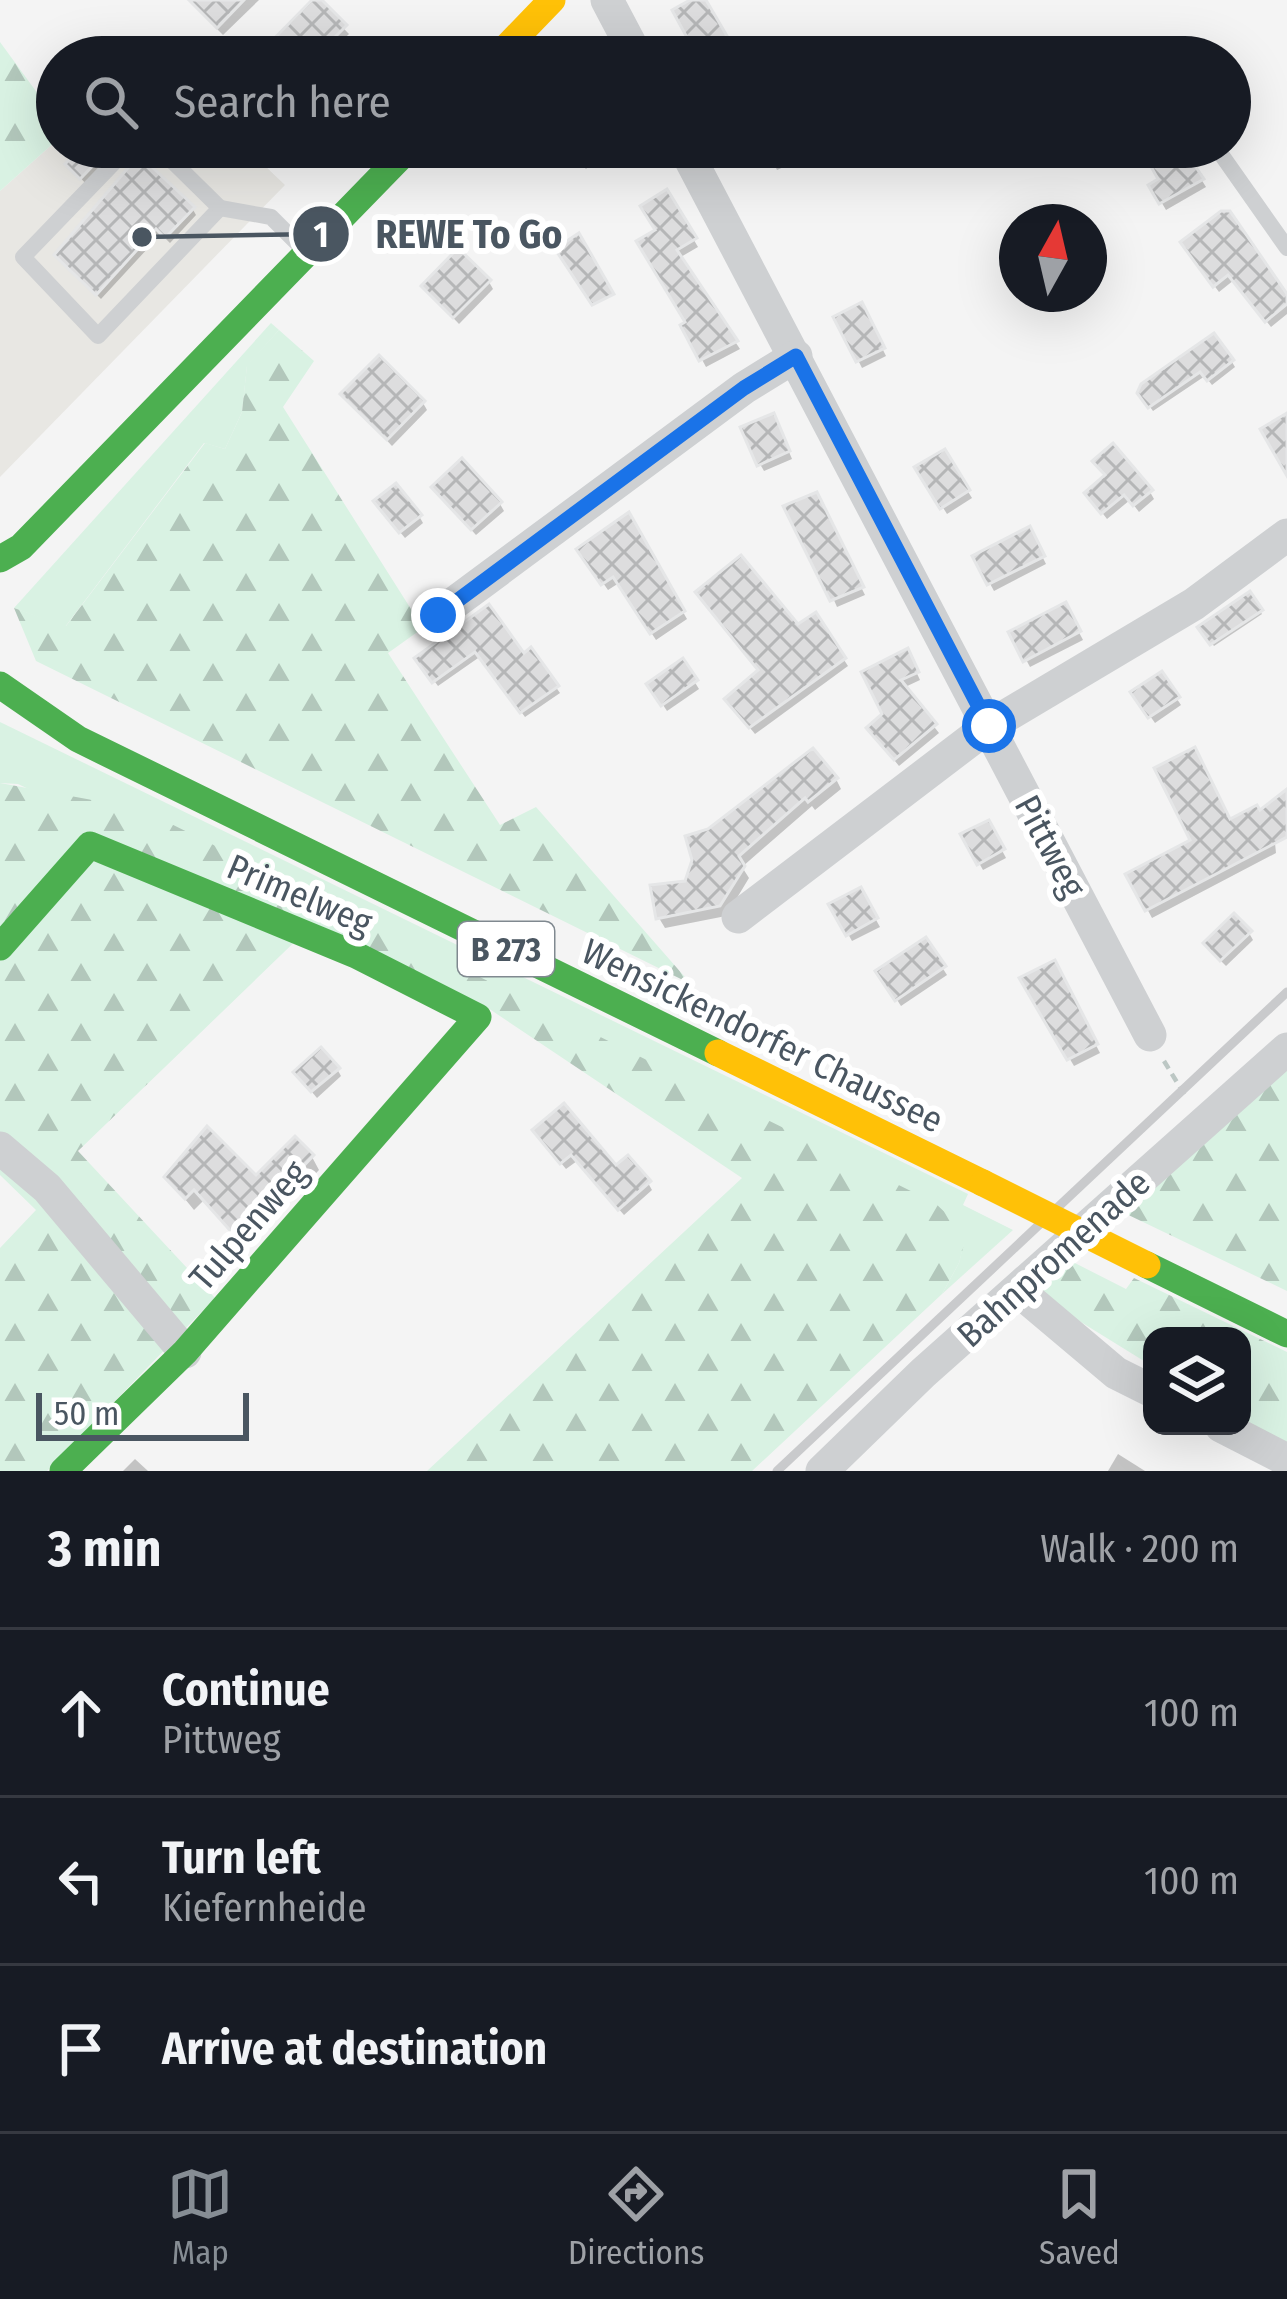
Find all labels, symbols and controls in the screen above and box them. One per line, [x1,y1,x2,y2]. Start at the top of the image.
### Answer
search box [36,36,1251,168]
icon: search [78,69,144,135]
text: Search here [174,75,391,129]
callout: REWE To Go [291,196,586,271]
north arrow [999,204,1107,312]
text: REWE To Go [376,212,562,258]
text: 1 [313,213,329,257]
route end [411,588,465,642]
route start [962,699,1016,753]
street label: Pittweg [1005,788,1095,905]
street label: Primelweg [221,845,379,945]
road number: B 273 [458,922,554,976]
street label: Wensickendorfer Chaussee [575,929,950,1142]
street label: Tulpenweg [180,1152,317,1300]
street label: Bahnpromenade [948,1161,1159,1357]
map controls [1143,1327,1251,1435]
button: layers [1143,1327,1251,1435]
scale bar [36,1387,249,1440]
text: 50 m [54,1394,119,1434]
text: 3 min [48,1518,162,1580]
text: Walk · 200 m [1040,1526,1239,1572]
text: Continue [162,1663,330,1717]
icon: ahead [48,1680,114,1746]
text: 100 m [1144,1690,1239,1736]
text: Pittweg [162,1717,281,1763]
text: Turn left [162,1831,321,1885]
icon: left [48,1848,114,1914]
text: 100 m [1144,1858,1239,1904]
text: Kiefernheide [162,1885,367,1931]
icon: arrive [48,2016,114,2082]
text: Arrive at destination [162,2022,547,2076]
tab: Map [167,2161,233,2273]
tab: Directions [568,2161,704,2273]
tab: Saved [1039,2161,1120,2273]

